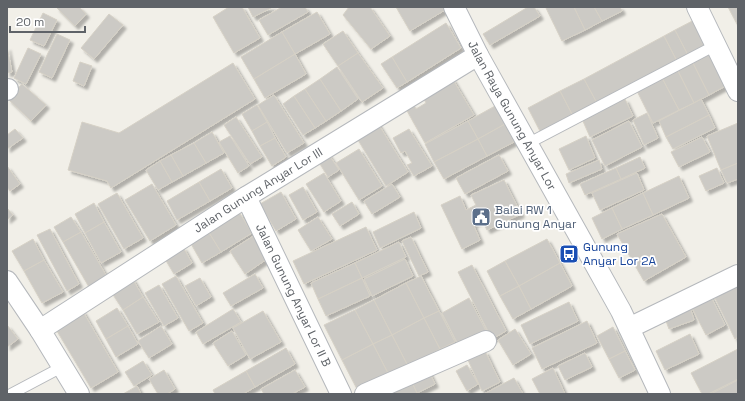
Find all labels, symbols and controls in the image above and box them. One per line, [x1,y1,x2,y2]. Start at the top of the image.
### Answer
scale bar [10,8,85,34]
text: 20 m [16,14,44,30]
street label: Jalan Raya Gunung Anyar Lor [464,38,560,194]
street label: Jalan Gunung Anyar Lor III [191,144,326,237]
place label: Balai RW 1 Gunung Anyar [495,202,577,232]
public building icon: Balai RW 1 Gunung Anyar [470,206,492,228]
street label: Jalan Gunung Anyar Lor II B [252,221,335,369]
place label: Gunung Anyar Lor 2A [583,239,656,269]
bus stop icon: Gunung Anyar Lor 2A [558,243,580,265]

